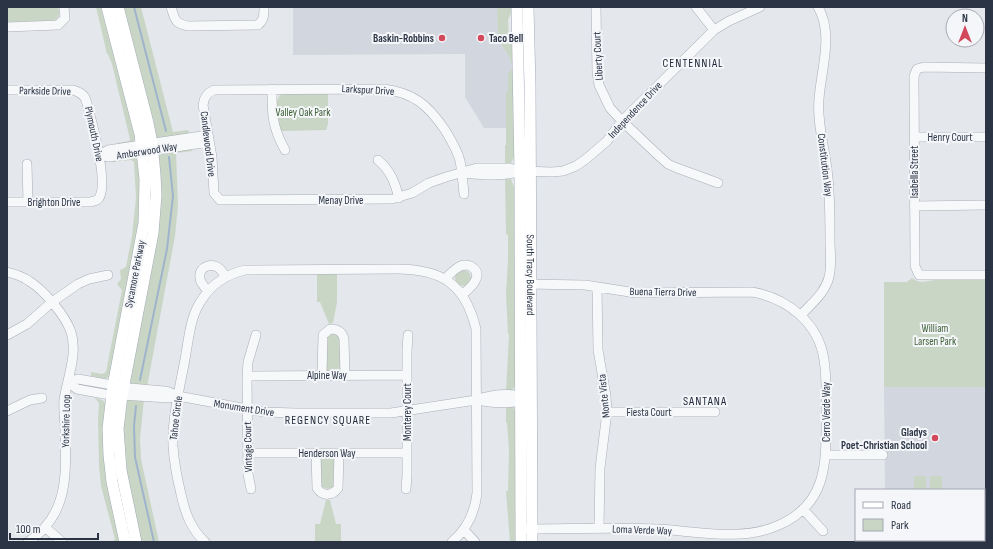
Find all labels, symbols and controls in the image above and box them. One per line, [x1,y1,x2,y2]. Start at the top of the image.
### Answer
north arrow [945,8,985,48]
text: N [962,12,968,25]
street label: Liberty Court [590,31,606,81]
place label: Baskin-Robbins [373,32,434,45]
place label: Taco Bell [489,32,523,45]
marker: Baskin-Robbins [437,33,447,43]
marker: Taco Bell [476,33,486,43]
district label: CENTENNIAL [663,56,723,71]
street label: Independence Drive [605,79,665,141]
street label: Larkspur Drive [341,82,395,98]
street label: Parkside Drive [19,84,71,98]
street label: Plymouth Drive [82,105,106,163]
park label: Valley Oak Park [276,106,331,119]
street label: Candlewood Drive [198,110,218,178]
street label: Henry Court [927,131,973,144]
street label: Constitution Way [815,133,835,198]
street label: Amberwood Way [115,140,179,162]
street label: Isabella Street [908,145,921,198]
street label: Menay Drive [318,194,364,207]
street label: Brighton Drive [28,196,80,209]
street label: South Tracy Boulevard [524,234,538,316]
street label: Sycamore Parkway [122,238,148,309]
street label: Buena Tierra Drive [629,285,697,299]
park label: William Larsen Park [914,322,957,348]
street label: Alpine Way [306,369,348,382]
street label: Monte Vista [595,374,613,418]
street label: Cerro Verde Way [820,381,833,442]
street label: Monterey Court [401,382,414,441]
street label: Yorkshire Loop [59,394,73,448]
district label: SANTANA [683,394,727,409]
street label: Tahoe Circle [167,395,185,441]
street label: Monument Drive [213,397,275,419]
street label: Fiesta Court [626,406,672,419]
district label: REGENCY SQUARE [285,413,371,428]
street label: Vintage Court [241,421,255,473]
place label: Gladys Poet-Christian School [841,426,927,452]
marker: Gladys Poet-Christian School [930,433,940,443]
street label: Henderson Way [299,447,356,460]
legend [855,489,985,541]
text: Road [891,498,911,513]
scale bar [10,515,98,541]
text: Park [891,518,909,533]
text: 100 m [16,522,41,537]
street label: Loma Verde Way [612,522,673,538]

